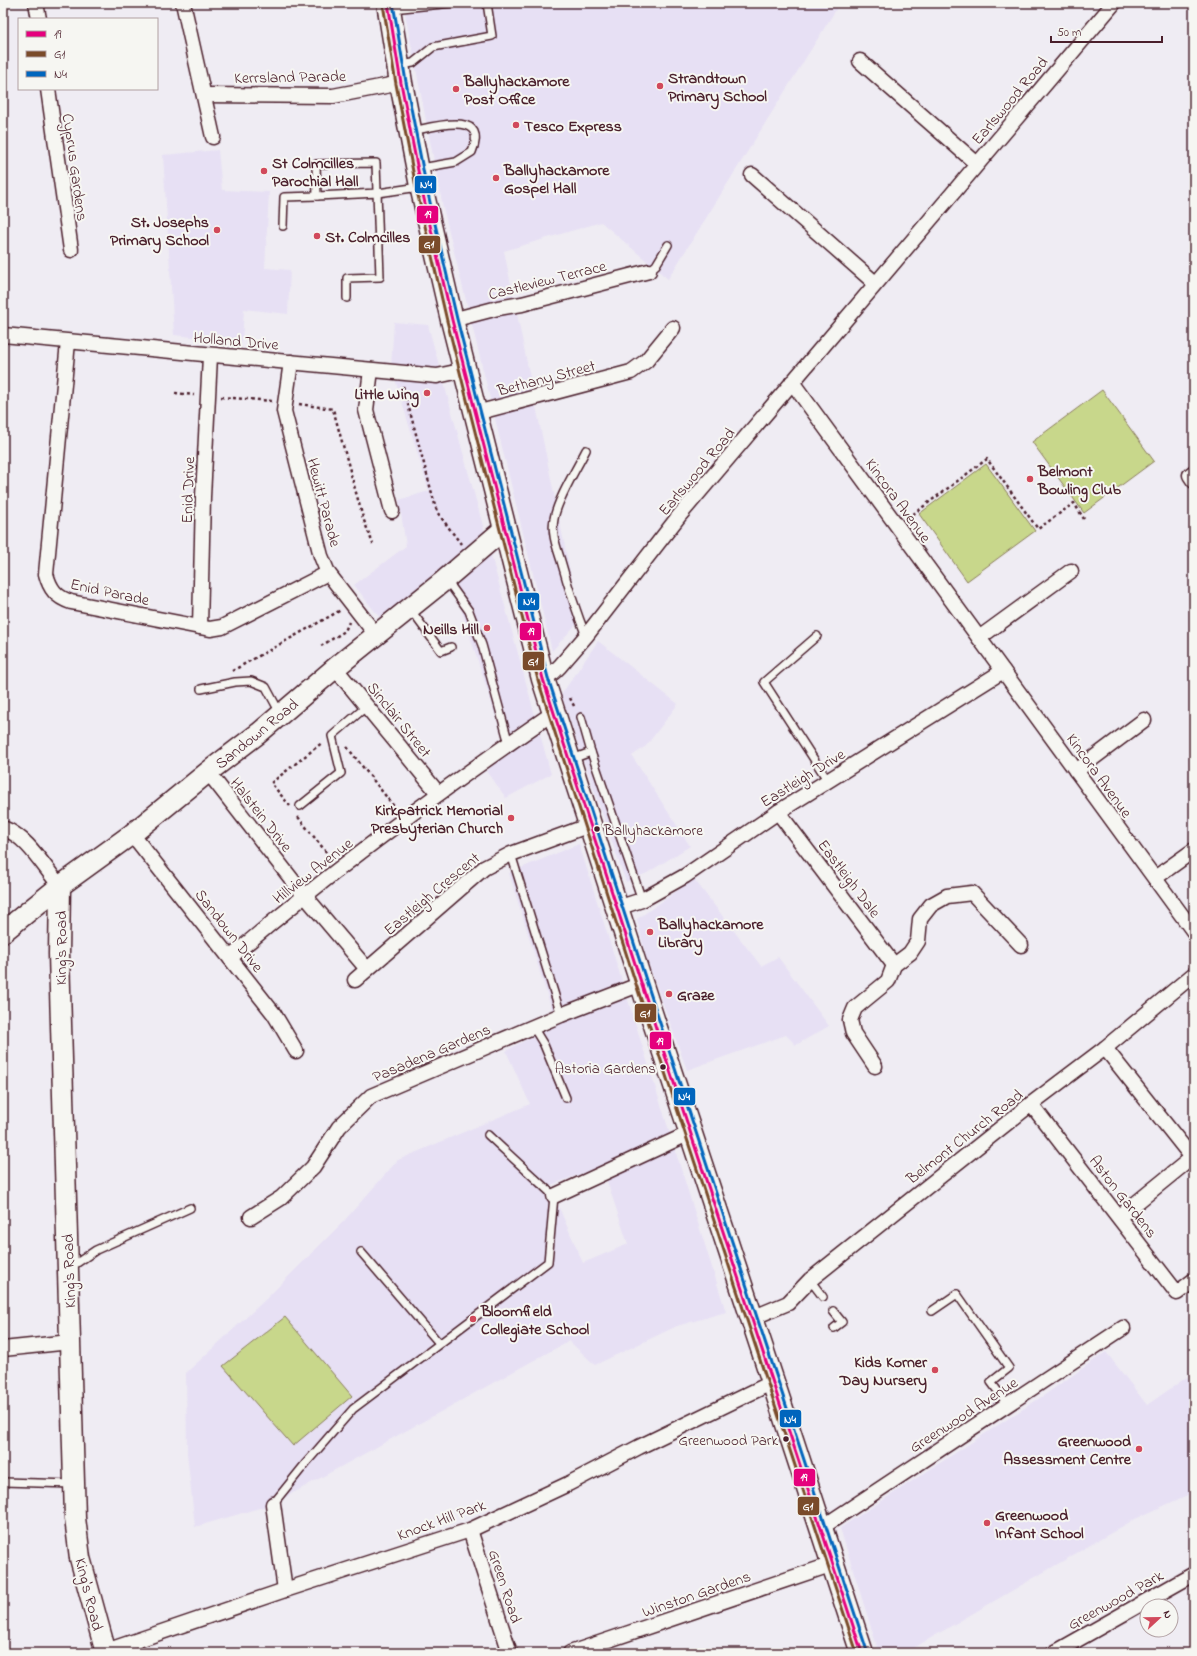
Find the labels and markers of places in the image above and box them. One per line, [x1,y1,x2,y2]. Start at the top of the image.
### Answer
place label: Strandtown Primary School [668,67,767,110]
place label: Ballyhackamore Post Office [463,70,570,112]
marker: Strandtown Primary School [655,81,665,91]
marker: Ballyhackamore Post Office [451,84,461,94]
place label: Tesco Express [524,115,622,139]
marker: Tesco Express [511,120,521,130]
place label: St Colmcilles Parochial Hall [272,152,359,194]
place label: Ballyhackamore Gospel Hall [503,159,610,201]
marker: St Colmcilles Parochial Hall [259,166,269,176]
marker: Ballyhackamore Gospel Hall [491,173,501,183]
place label: St. Josephs Primary School [110,211,209,254]
marker: St. Josephs Primary School [212,225,222,235]
place label: St. Colmcilles [325,226,410,250]
marker: St. Colmcilles [312,231,322,241]
place label: Little Wing [354,383,419,408]
marker: Little Wing [422,388,432,398]
place label: Belmont Bowling Club [1037,460,1121,503]
marker: Belmont Bowling Club [1025,474,1035,484]
place label: Neills Hill [423,618,479,642]
marker: Neills Hill [482,623,492,633]
place label: Kirkpatrick Memorial Presbyterian Church [371,799,503,842]
marker: Kirkpatrick Memorial Presbyterian Church [506,813,516,823]
place label: Ballyhackamore [603,820,703,843]
marker: Ballyhackamore [592,824,602,834]
place label: Ballyhackamore Library [657,913,764,956]
marker: Ballyhackamore Library [645,927,655,937]
place label: Graze [677,984,715,1008]
marker: Graze [664,989,674,999]
place label: Astoria Gardens [555,1058,656,1080]
marker: Astoria Gardens [658,1062,668,1072]
place label: Bloomfield Collegiate School [480,1300,590,1343]
marker: Bloomfield Collegiate School [468,1314,478,1324]
place label: Kids Korner Day Nursery [839,1351,928,1394]
marker: Kids Korner Day Nursery [930,1365,940,1375]
place label: Greenwood Park [679,1430,778,1452]
place label: Greenwood Assessment Centre [1003,1430,1132,1472]
marker: Greenwood Park [781,1434,791,1444]
marker: Greenwood Assessment Centre [1134,1444,1144,1454]
place label: Greenwood Infant School [995,1504,1084,1546]
marker: Greenwood Infant School [982,1518,992,1528]

